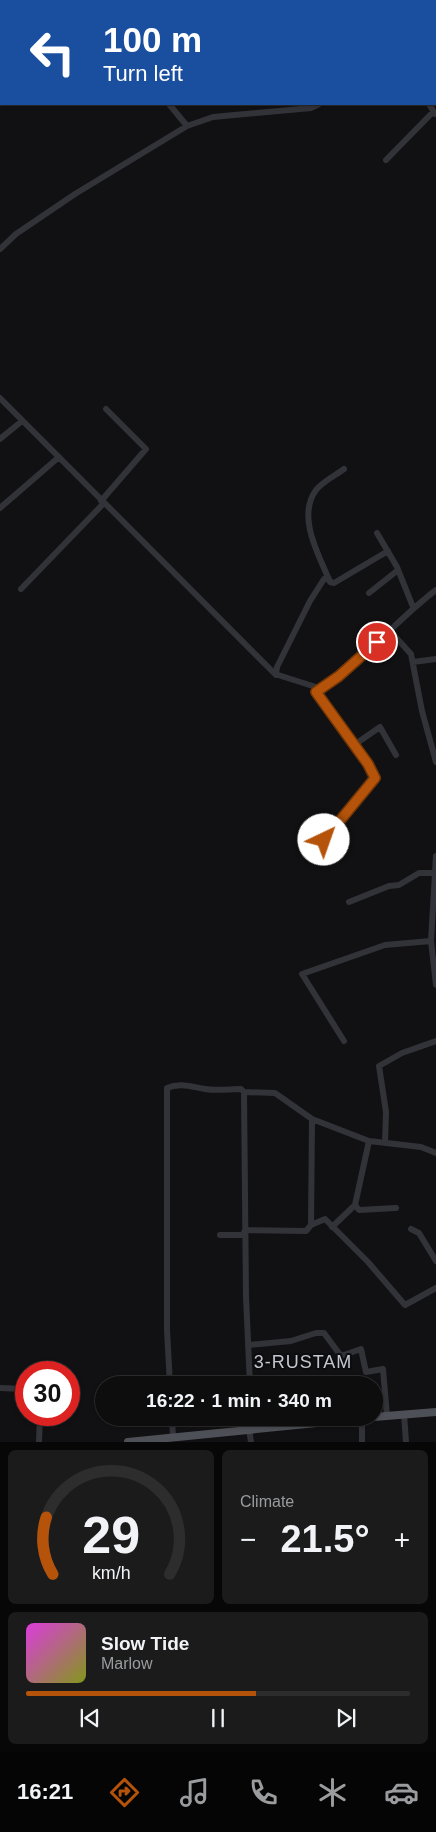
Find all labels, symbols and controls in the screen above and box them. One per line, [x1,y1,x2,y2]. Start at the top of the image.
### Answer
icon: left [20,20,85,85]
text: 100 m [103,20,202,59]
text: Turn left [103,61,183,86]
pin [356,621,398,663]
icon: arrive [363,628,391,656]
position arrow [297,813,349,865]
district label: 3-RUSTAM [254,1352,352,1372]
speed limit sign: 30 [15,1361,80,1426]
text: 16:22 · 1 min · 340 m [146,1390,332,1411]
text: Climate [240,1493,294,1510]
text: 29 [82,1506,140,1564]
text: 21.5° [280,1518,370,1560]
text: − [240,1524,256,1555]
text: + [394,1524,410,1555]
text: km/h [92,1563,130,1583]
text: Slow Tide [101,1633,189,1654]
text: Marlow [101,1655,153,1672]
icon: previous [76,1704,104,1732]
icon: pause [204,1704,232,1732]
icon: next [332,1704,360,1732]
icon: directions [107,1775,142,1810]
icon: music [177,1775,212,1810]
icon: phone [246,1775,281,1810]
icon: climate [315,1775,350,1810]
icon: car [384,1775,419,1810]
text: 16:21 [17,1779,73,1804]

